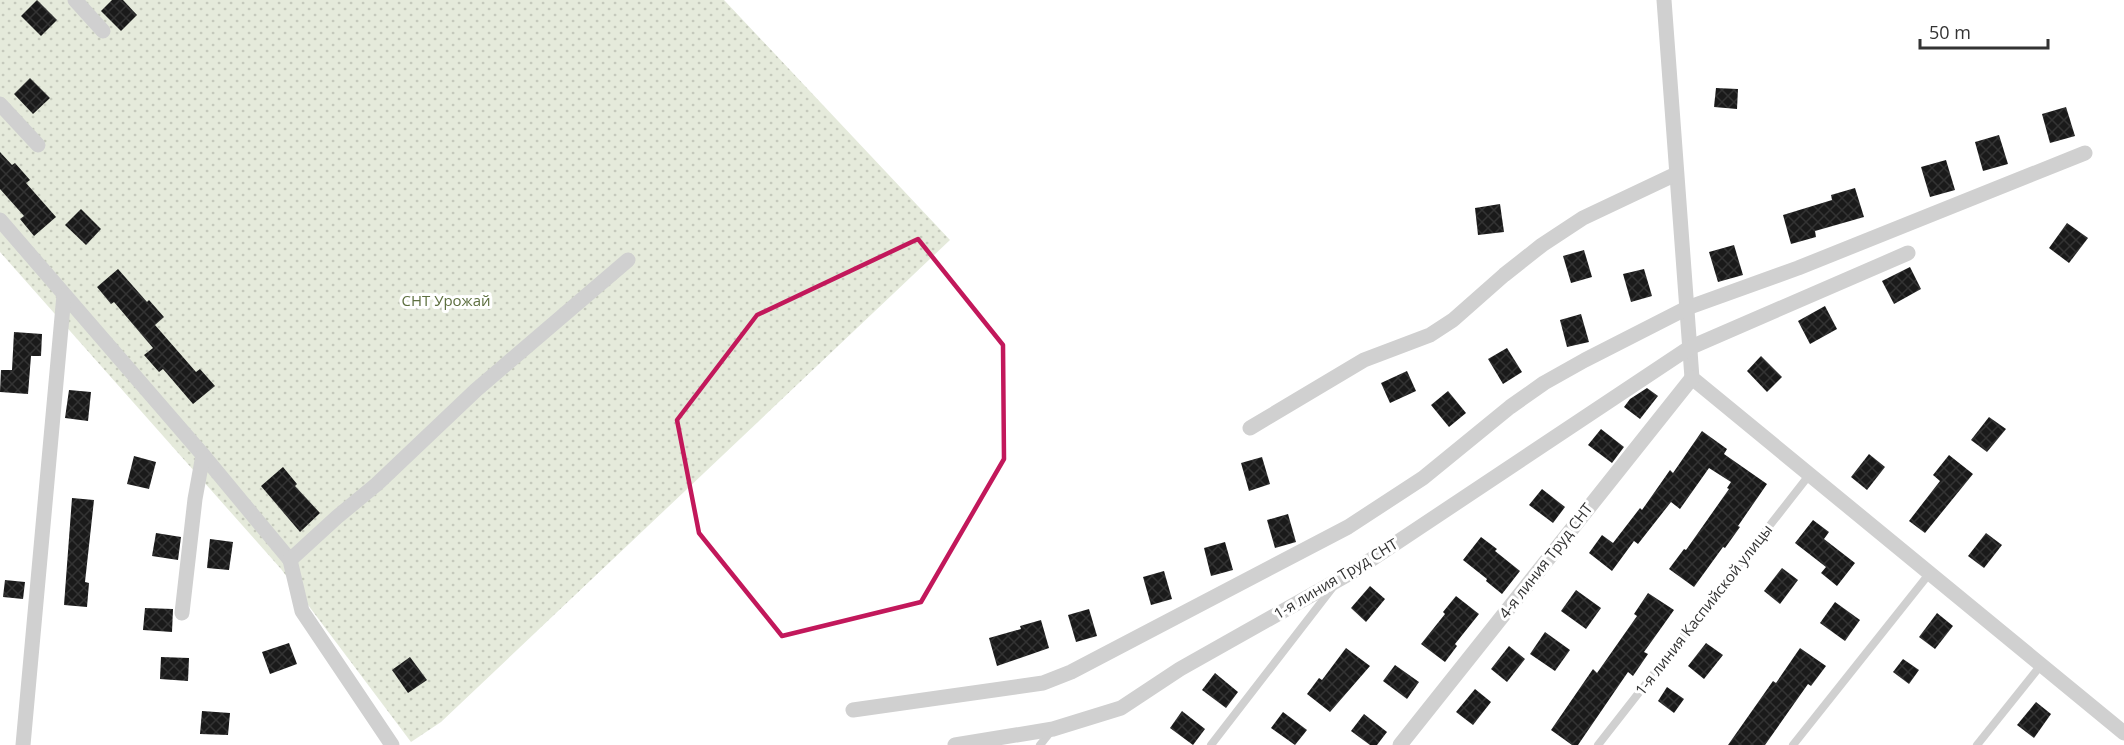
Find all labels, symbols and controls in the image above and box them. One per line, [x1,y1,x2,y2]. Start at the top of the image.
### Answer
scale bar [1920,12,2048,50]
text: 50 m [1929,20,1971,44]
park label: СНТ Урожай [401,290,491,310]
street label: 4-я линия Труд СНТ [1494,498,1597,622]
street label: 1-я линия Каспийской улицы [1630,520,1776,699]
street label: 1-я линия Труд СНТ [1270,533,1402,623]

